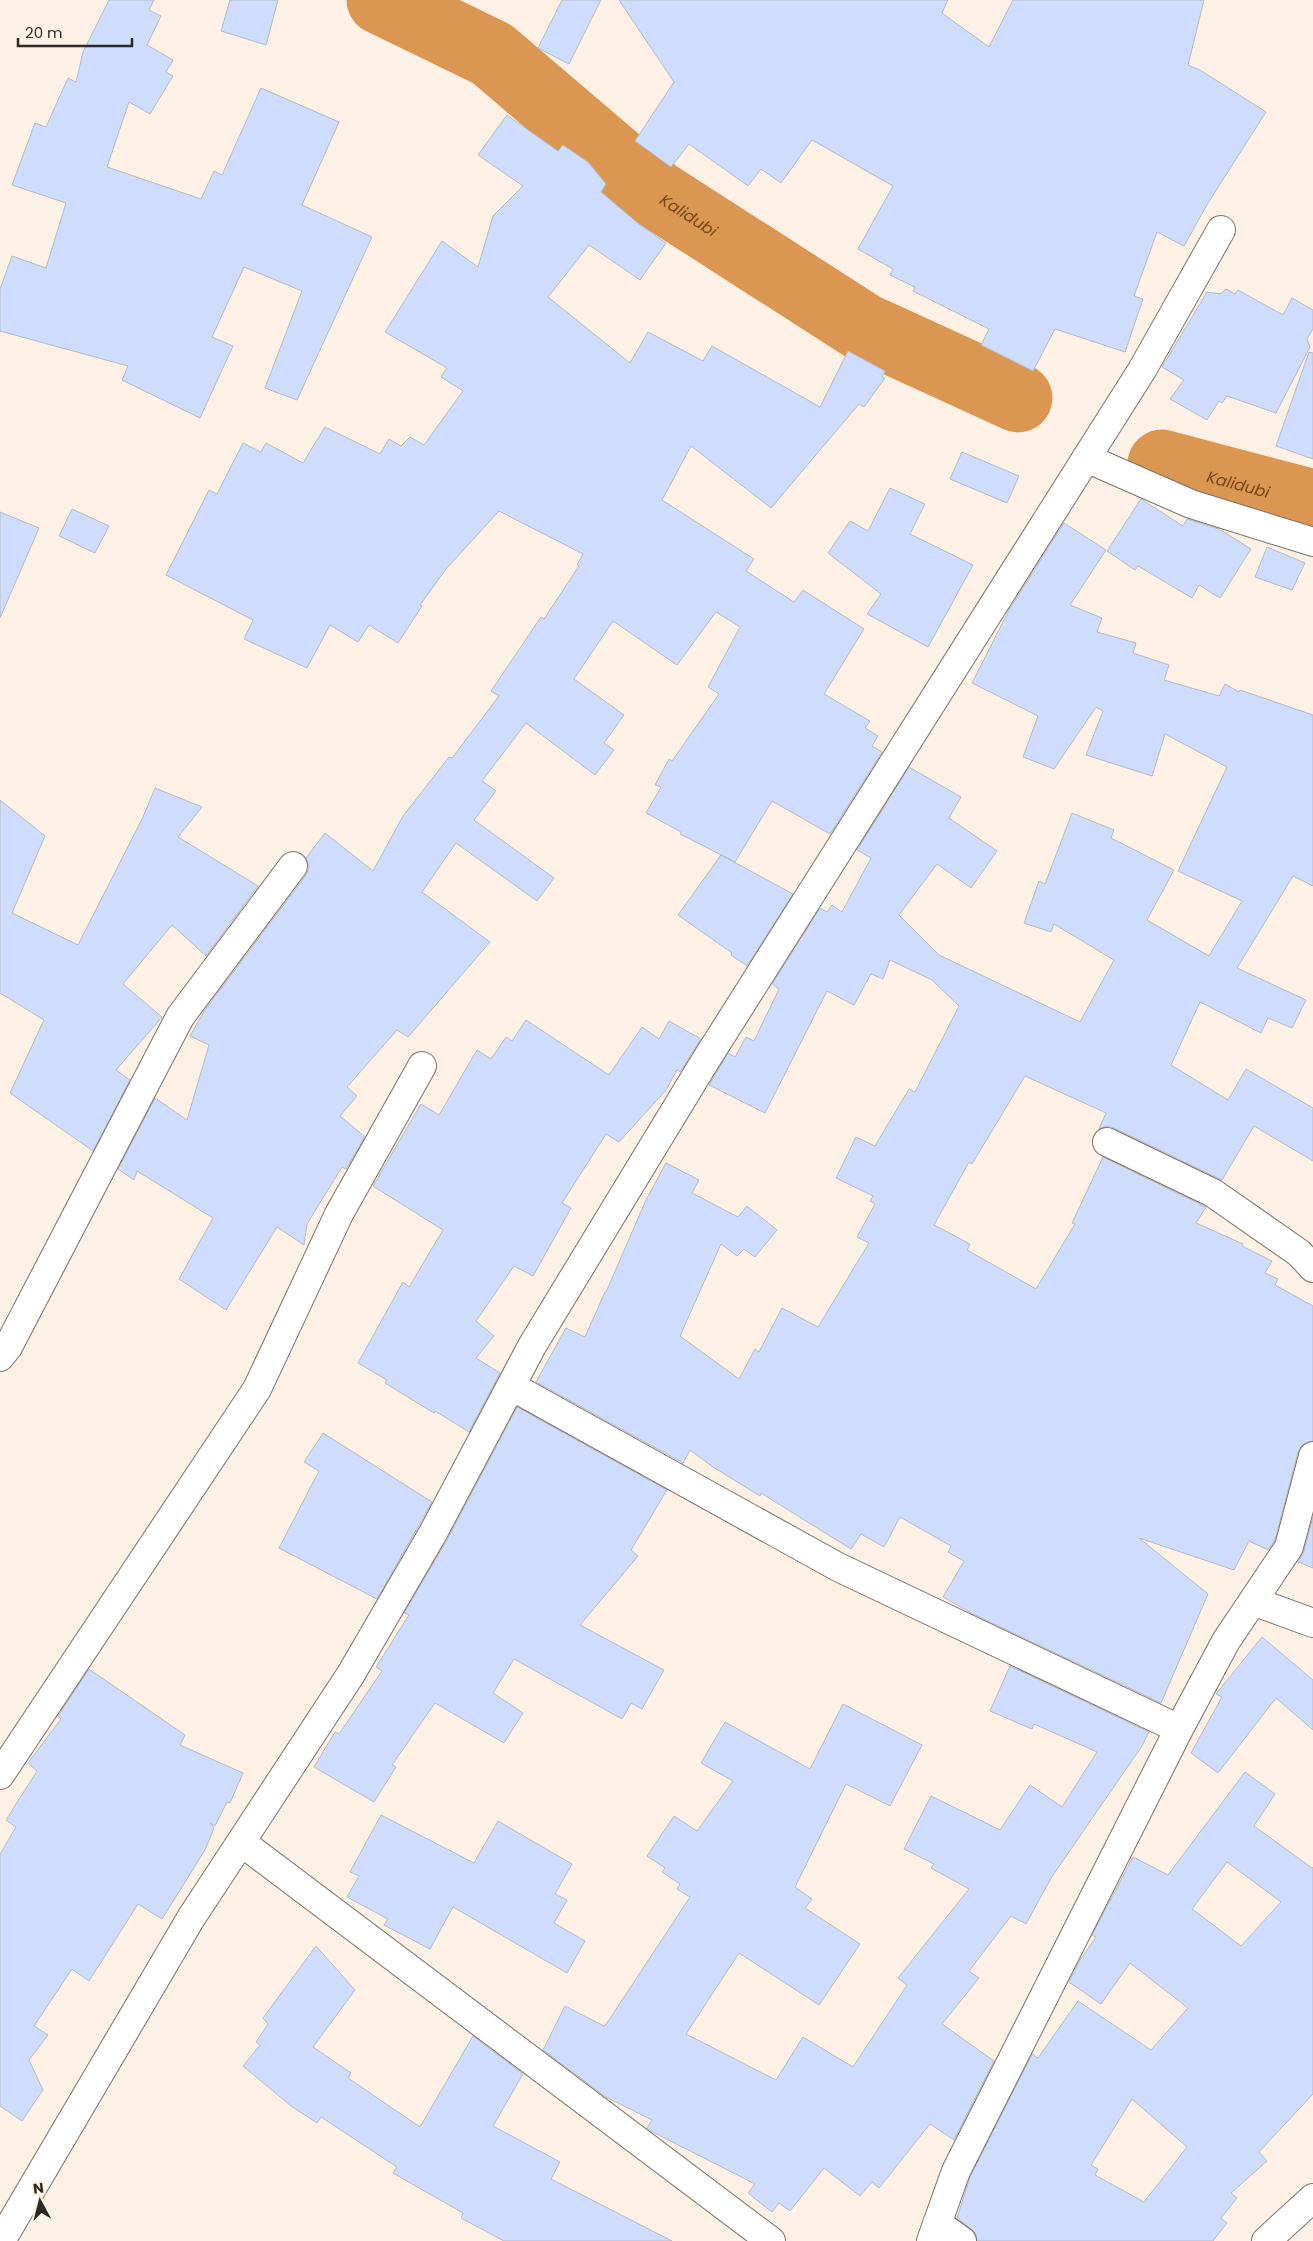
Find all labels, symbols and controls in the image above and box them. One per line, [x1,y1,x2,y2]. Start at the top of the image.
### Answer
scale bar [18,15,131,47]
text: 20 m [25,22,63,43]
water label: Kalidubi [655,188,723,243]
water label: Kalidubi [1204,465,1273,504]
north arrow [15,2176,65,2226]
text: N [32,2178,45,2199]

